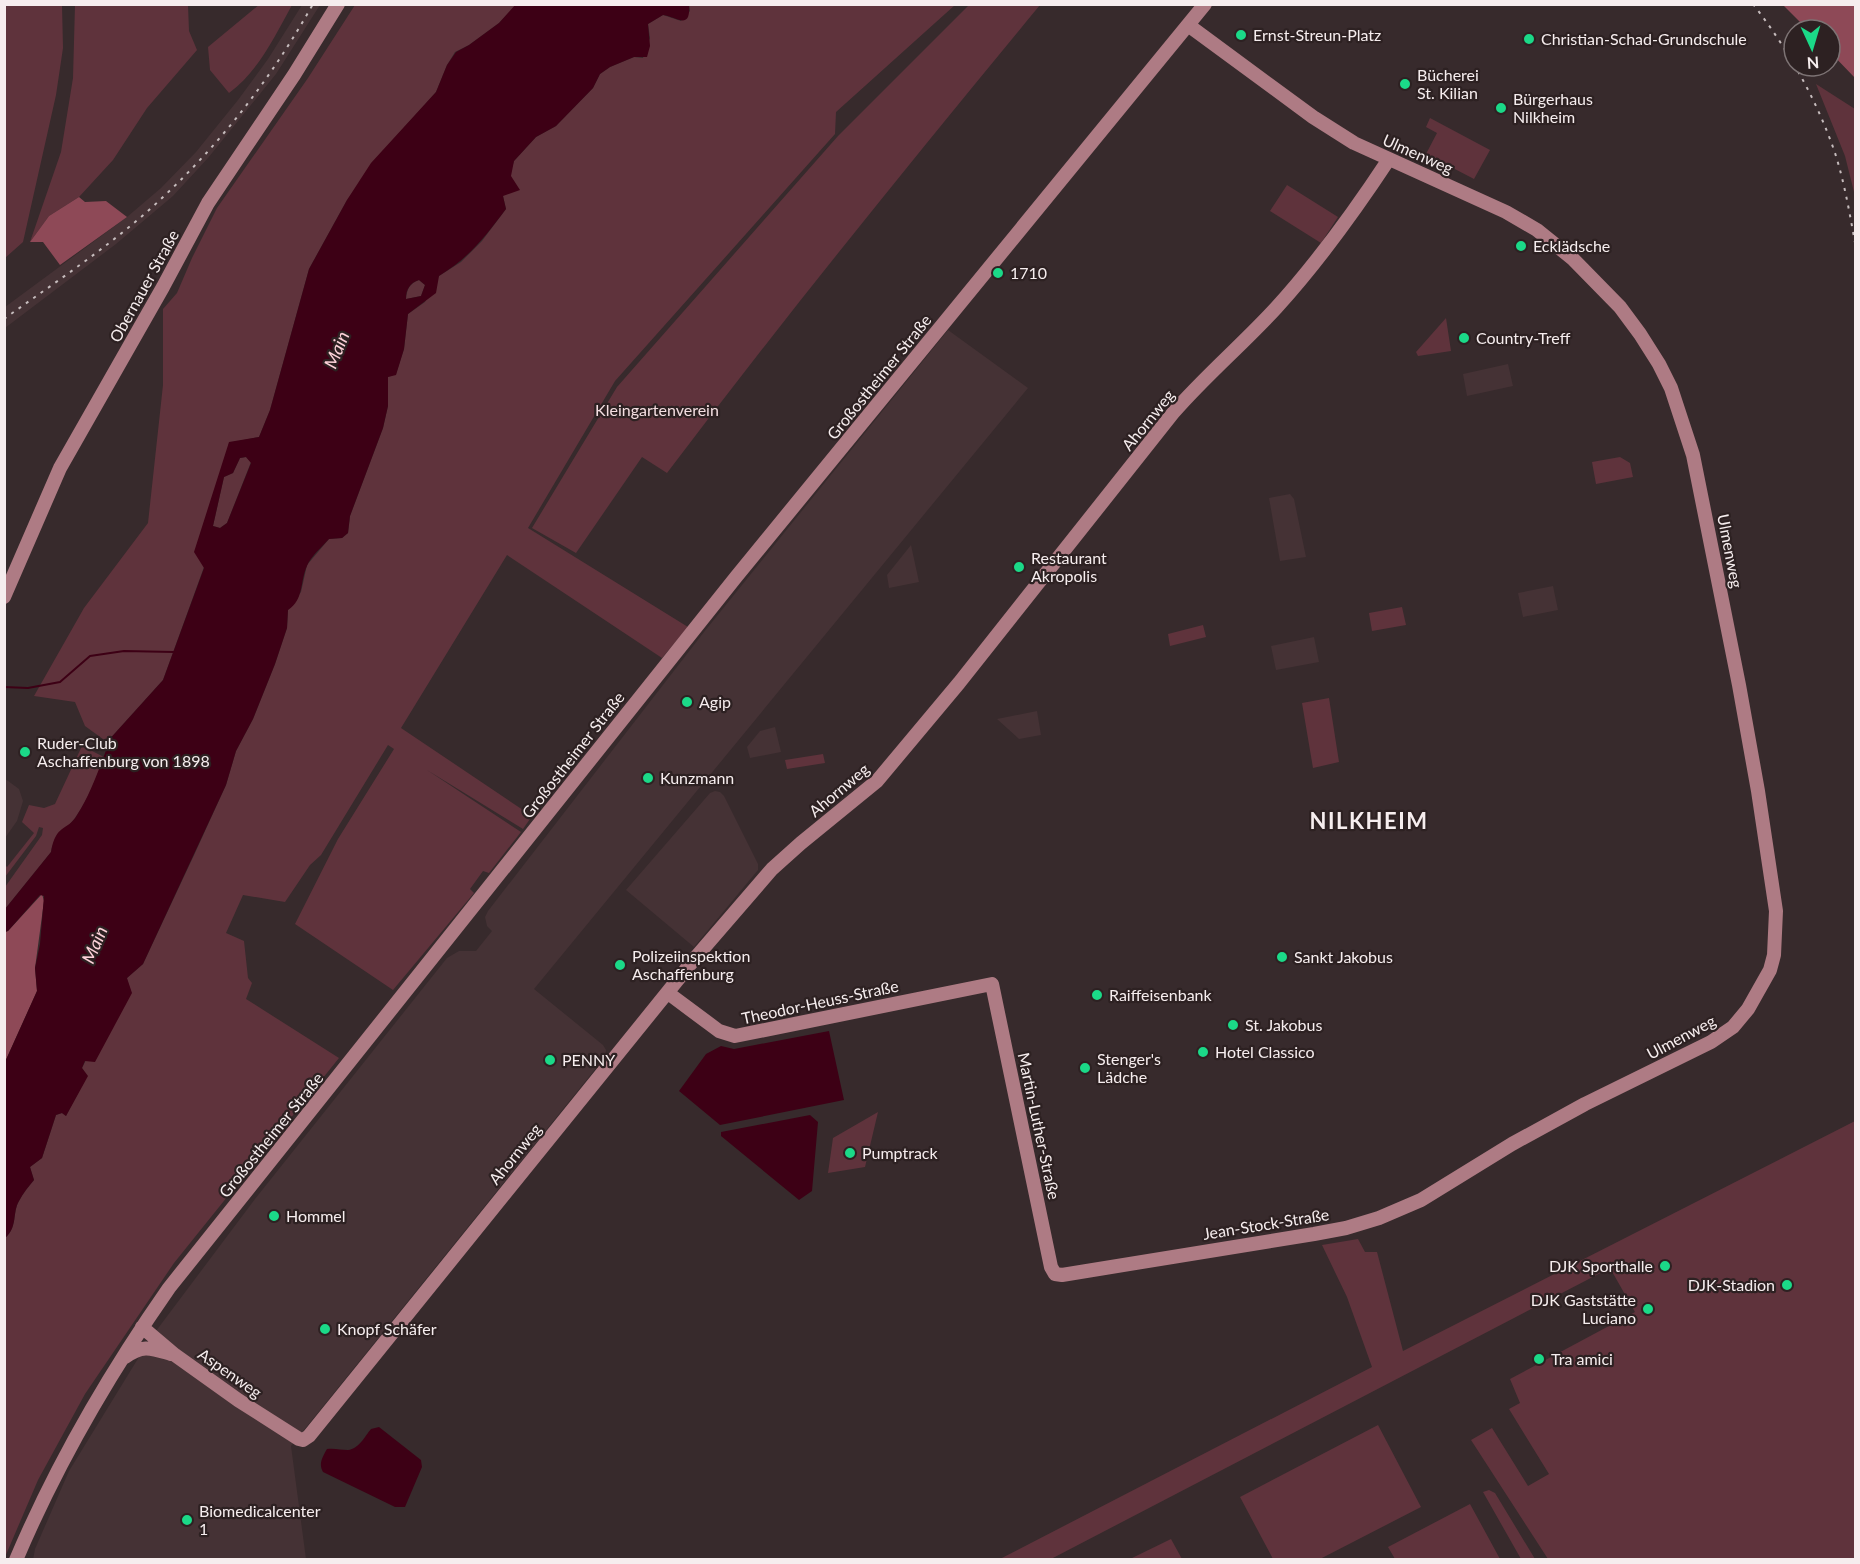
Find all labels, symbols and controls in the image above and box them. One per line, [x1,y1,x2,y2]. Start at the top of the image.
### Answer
north arrow [1782,18,1842,78]
place label: Ernst-Streun-Platz [1253,25,1381,44]
marker: Ernst-Streun-Platz [1234,28,1248,42]
place label: Christian-Schad-Grundschule [1541,29,1747,48]
marker: Christian-Schad-Grundschule [1522,32,1536,46]
text: N [1806,54,1820,73]
place label: Bücherei St. Kilian [1417,65,1479,102]
marker: Bücherei St. Kilian [1398,77,1412,91]
place label: Bürgerhaus Nilkheim [1513,89,1593,126]
marker: Bürgerhaus Nilkheim [1494,101,1508,115]
street label: Ulmenweg [1380,130,1456,177]
street label: Obernauer Straße [105,226,182,345]
place label: Ecklädsche [1533,236,1610,255]
marker: Ecklädsche [1514,239,1528,253]
place label: 1710 [1010,263,1047,282]
marker: 1710 [991,266,1005,280]
street label: Großostheimer Straße [822,310,935,443]
water label: Main [319,328,353,371]
place label: Country-Treff [1476,328,1571,347]
marker: Country-Treff [1457,331,1471,345]
street label: Ahornweg [1117,385,1178,454]
park label: Kleingartenverein [595,400,719,419]
street label: Ulmenweg [1714,512,1747,590]
place label: Restaurant Akropolis [1031,548,1107,585]
marker: Restaurant Akropolis [1012,560,1026,574]
street label: Großostheimer Straße [517,688,628,822]
place label: Agip [699,692,731,711]
marker: Agip [680,695,694,709]
place label: Ruder-Club Aschaffenburg von 1898 [37,733,210,770]
marker: Ruder-Club Aschaffenburg von 1898 [18,745,32,759]
street label: Ahornweg [805,759,873,820]
place label: Kunzmann [660,768,734,787]
marker: Kunzmann [641,771,655,785]
district label: NILKHEIM [1310,807,1428,834]
water label: Main [77,923,112,966]
place label: Polizeiinspektion Aschaffenburg [632,946,750,983]
place label: Sankt Jakobus [1294,947,1393,966]
marker: Sankt Jakobus [1275,950,1289,964]
marker: Polizeiinspektion Aschaffenburg [613,958,627,972]
street label: Theodor-Heuss-Straße [740,976,900,1027]
place label: Raiffeisenbank [1109,985,1213,1004]
marker: Raiffeisenbank [1090,988,1104,1002]
street label: Ulmenweg [1643,1011,1718,1063]
place label: St. Jakobus [1245,1015,1322,1034]
marker: St. Jakobus [1226,1018,1240,1032]
place label: Hotel Classico [1215,1042,1315,1061]
marker: Hotel Classico [1196,1045,1210,1059]
place label: Stenger's Lädche [1097,1049,1161,1086]
place label: PENNY [562,1050,615,1069]
street label: Martin-Luther-Straße [1015,1051,1064,1201]
marker: PENNY [543,1053,557,1067]
marker: Stenger's Lädche [1078,1061,1092,1075]
street label: Großostheimer Straße [214,1068,327,1201]
street label: Ahornweg [484,1119,545,1188]
place label: Pumptrack [862,1143,939,1162]
marker: Pumptrack [843,1146,857,1160]
street label: Jean-Stock-Straße [1201,1204,1330,1243]
place label: Hommel [286,1206,346,1225]
marker: Hommel [267,1209,281,1223]
place label: DJK Sporthalle [1549,1256,1653,1275]
marker: DJK Sporthalle [1658,1259,1672,1273]
place label: DJK-Stadion [1688,1275,1775,1294]
marker: DJK-Stadion [1780,1278,1794,1292]
place label: DJK Gaststätte Luciano [1531,1290,1636,1327]
marker: DJK Gaststätte Luciano [1641,1302,1655,1316]
place label: Knopf Schäfer [337,1319,437,1338]
marker: Knopf Schäfer [318,1322,332,1336]
street label: Aspenweg [195,1344,266,1401]
place label: Tra amici [1551,1349,1613,1368]
marker: Tra amici [1532,1352,1546,1366]
place label: Biomedicalcenter 1 [199,1501,321,1538]
marker: Biomedicalcenter 1 [180,1513,194,1527]

